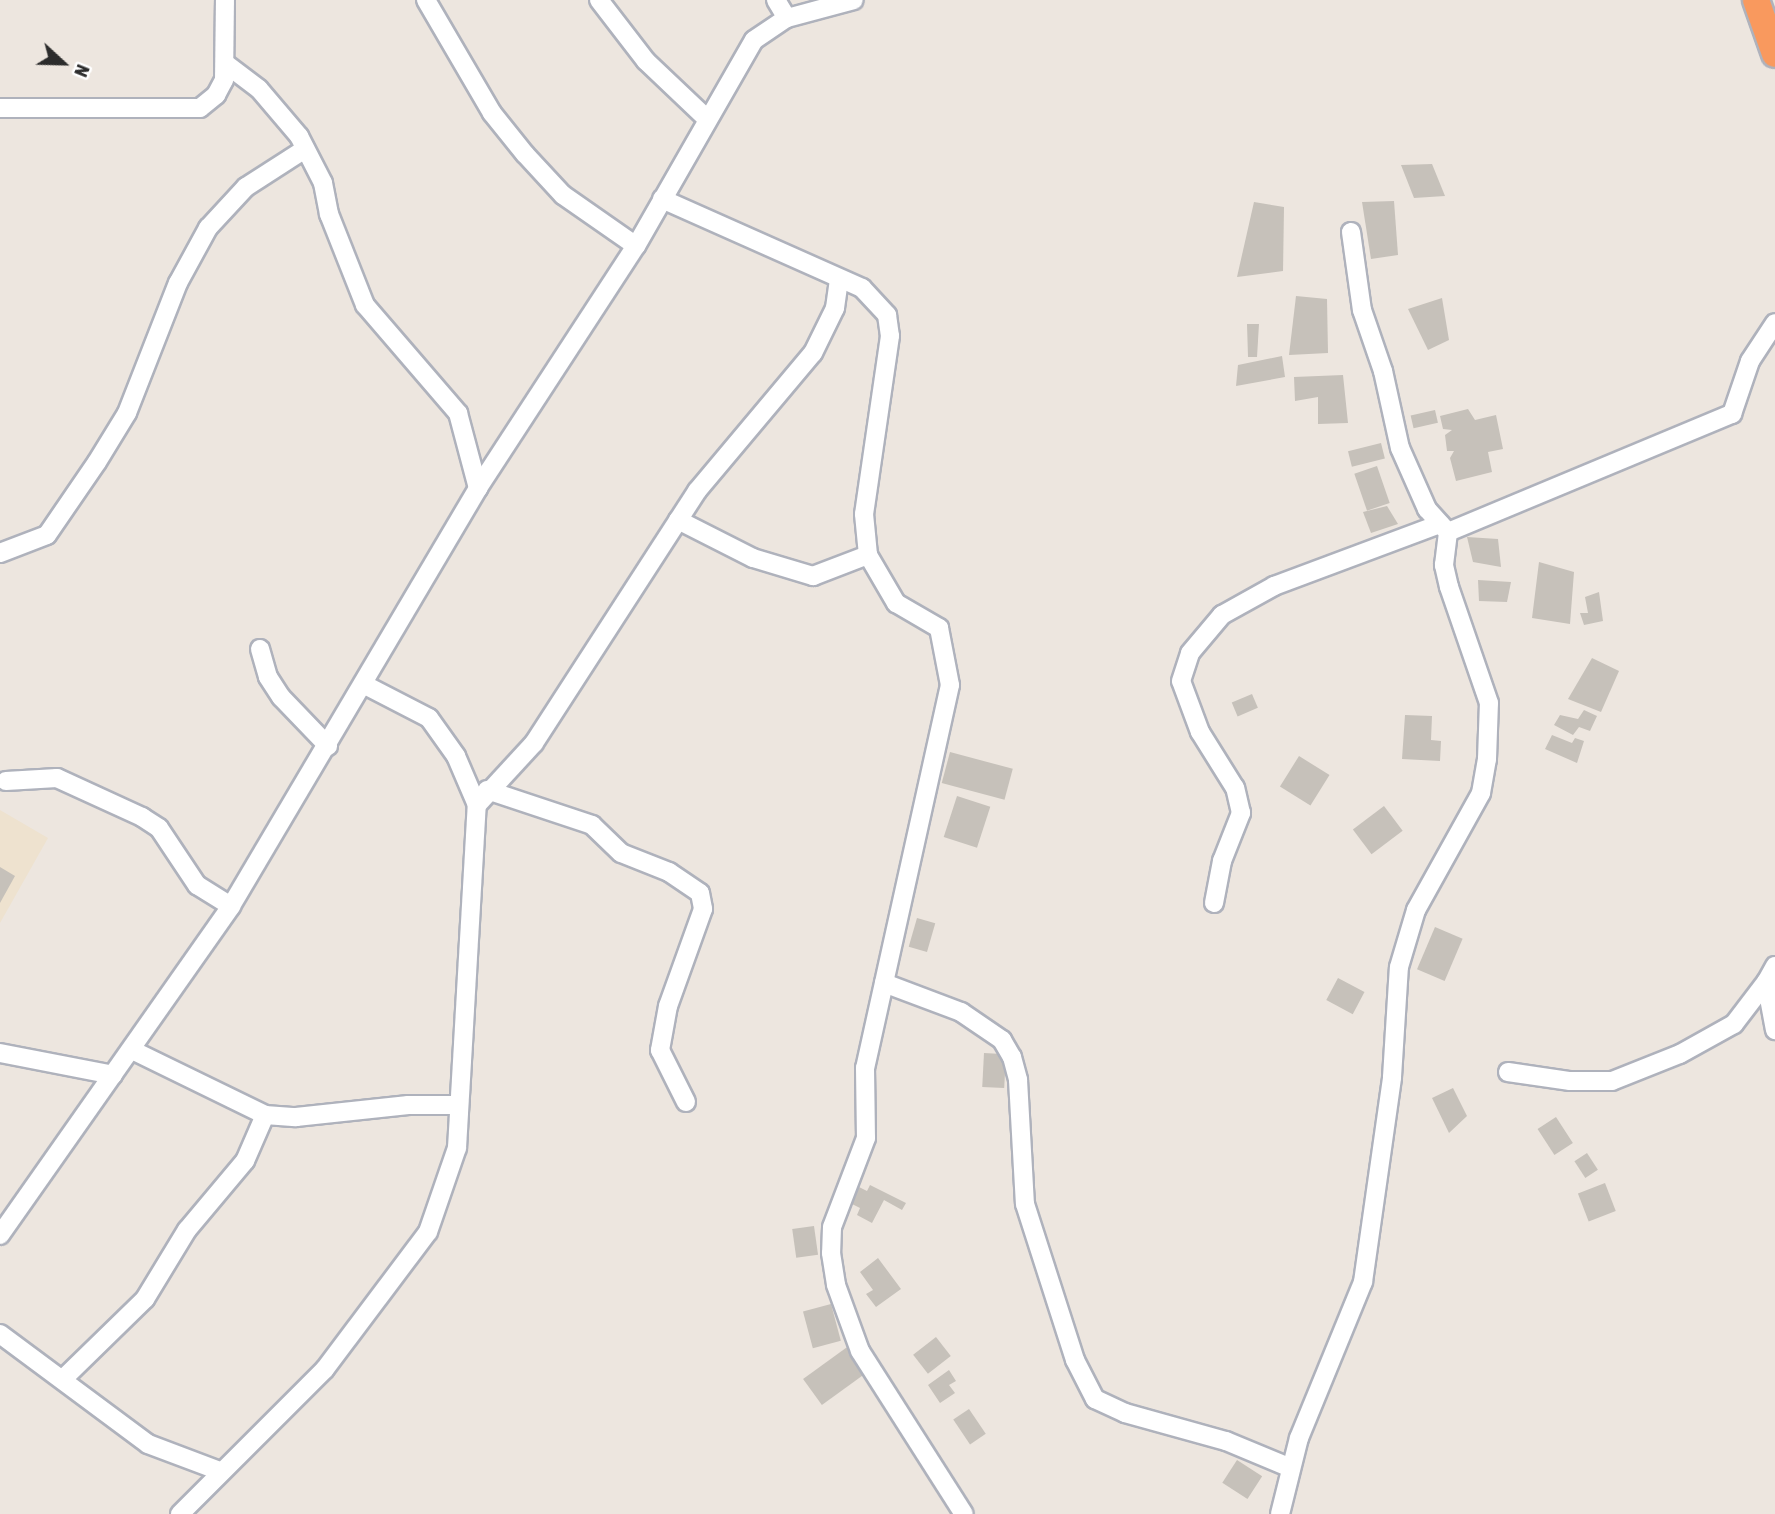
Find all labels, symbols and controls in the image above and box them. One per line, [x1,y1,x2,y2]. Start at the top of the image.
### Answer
north arrow [28,28,98,98]
text: N [70,62,95,80]

